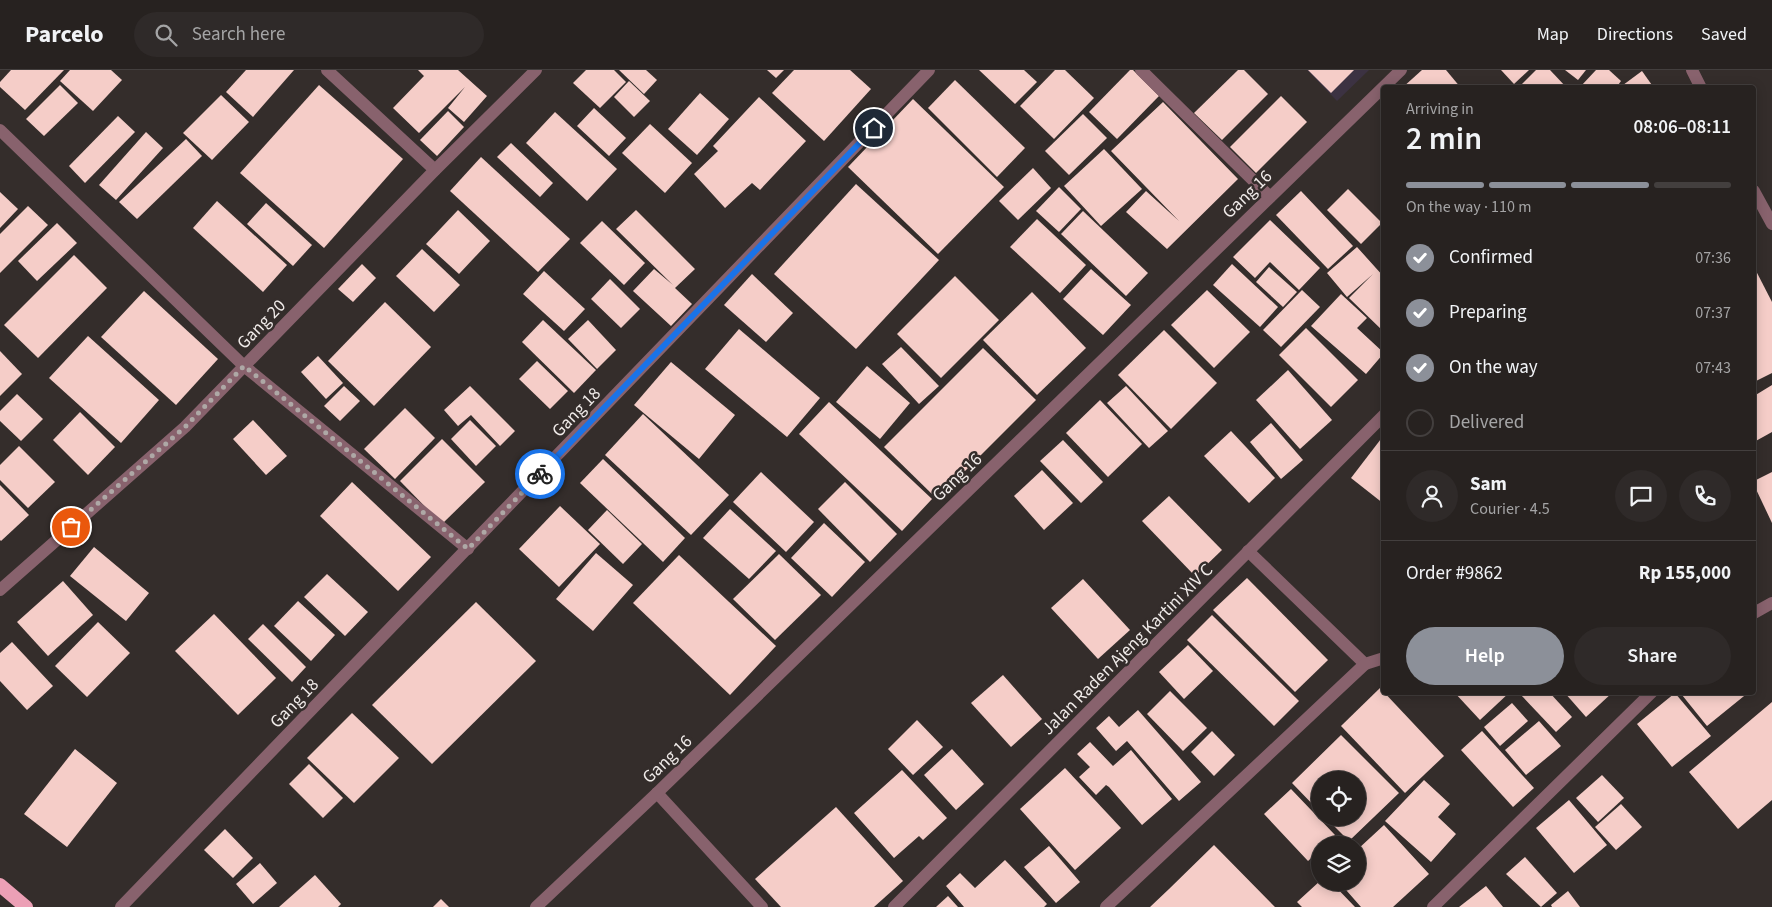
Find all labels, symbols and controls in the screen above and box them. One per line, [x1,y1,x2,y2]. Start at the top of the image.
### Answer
search box [134,12,484,57]
text: Parcelo [25,17,104,52]
icon: search [152,21,180,49]
text: Search here [192,21,285,48]
text: Map [1537,22,1569,47]
text: Directions [1597,22,1673,47]
text: Saved [1701,22,1747,47]
text: Arriving in [1406,98,1474,120]
pin [853,107,895,149]
icon: home [860,114,888,142]
text: 08:06–08:11 [1633,114,1731,141]
text: 2 min [1406,116,1482,162]
street label: Gang 16 [1217,164,1278,224]
text: On the way · 110 m [1406,196,1531,218]
icon: check [1406,244,1434,272]
text: Confirmed [1449,244,1533,271]
text: 07:36 [1695,247,1731,269]
street label: Gang 20 [231,294,291,355]
icon: check [1406,299,1434,327]
text: Preparing [1449,299,1527,326]
text: 07:37 [1695,302,1731,324]
icon: check [1406,354,1434,382]
text: On the way [1449,354,1538,381]
text: 07:43 [1695,357,1731,379]
street label: Gang 18 [546,382,606,443]
text: Delivered [1449,409,1524,436]
street label: Gang 16 [927,447,988,507]
courier [515,449,565,499]
icon: bike [526,460,554,488]
button: person [1406,470,1458,522]
button: chat [1615,470,1667,522]
button: phone [1679,470,1731,522]
text: Sam [1470,471,1507,498]
text: Courier · 4.5 [1470,498,1550,520]
pin [50,506,92,548]
icon: bag [57,513,85,541]
street label: Jalan Raden Ajeng Kartini XIV C [1036,558,1219,741]
text: Order #9862 [1406,560,1503,587]
text: Rp 155,000 [1639,560,1731,587]
button: Help [1406,627,1564,685]
button: Share [1574,627,1731,685]
street label: Gang 18 [264,673,324,734]
street label: Gang 16 [637,729,698,789]
map controls [1311,771,1366,891]
button: locate [1311,771,1366,826]
button: layers [1311,836,1366,891]

